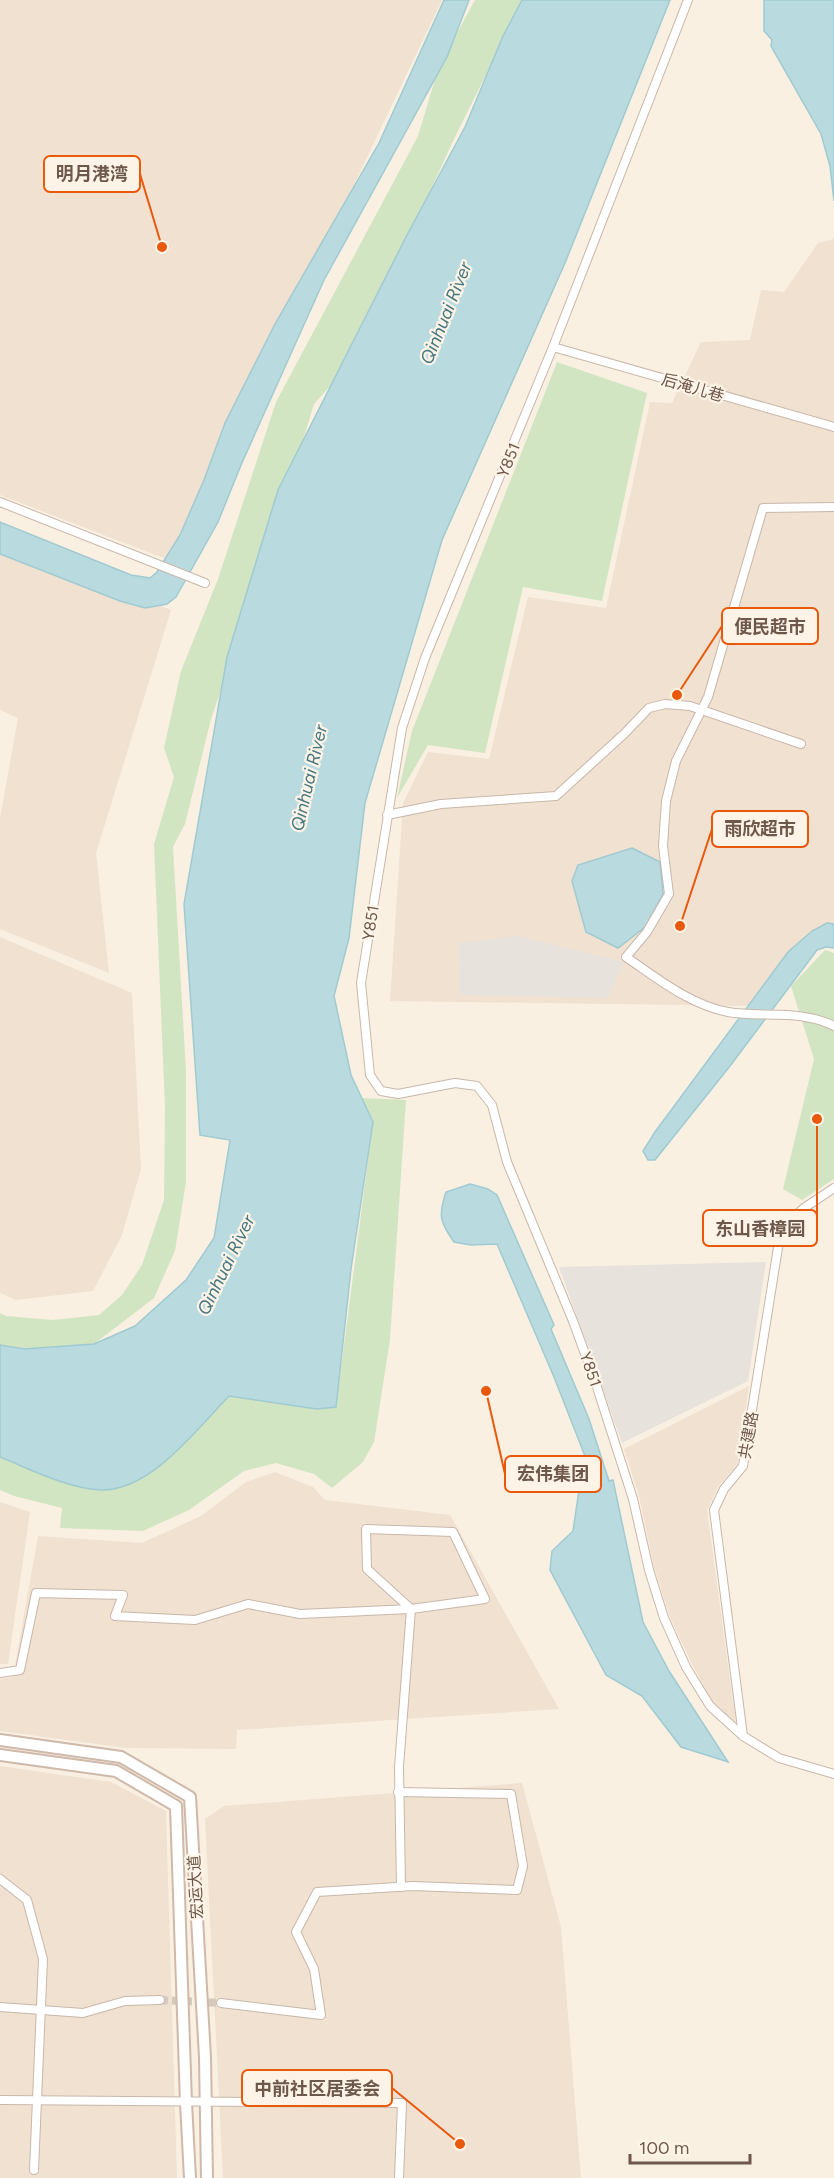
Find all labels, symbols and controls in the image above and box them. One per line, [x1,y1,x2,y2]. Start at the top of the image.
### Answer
callout: 明月港湾 [44,156,140,192]
text: 明月港湾 [56,163,128,185]
water label: Qinhuai River [416,258,477,367]
street label: 后淹儿巷 [659,370,726,405]
street label: Y851 [493,440,524,480]
callout: 便民超市 [722,608,818,644]
text: 便民超市 [734,616,806,638]
water label: Qinhuai River [286,722,332,833]
callout: 雨欣超市 [712,811,808,847]
text: 雨欣超市 [724,818,796,840]
street label: Y851 [358,904,383,942]
callout: 东山香樟园 [703,1210,817,1246]
water label: Qinhuai River [192,1211,260,1318]
text: 东山香樟园 [715,1218,805,1240]
street label: Y851 [576,1349,605,1389]
street label: 共建路 [735,1410,762,1460]
callout: 宏伟集团 [505,1456,601,1492]
text: 宏伟集团 [517,1463,589,1485]
street label: 宏运大道 [184,1855,207,1919]
callout: 中前社区居委会 [242,2070,392,2106]
text: 中前社区居委会 [254,2078,380,2100]
scale bar [630,2127,750,2165]
text: 100 m [639,2137,689,2159]

